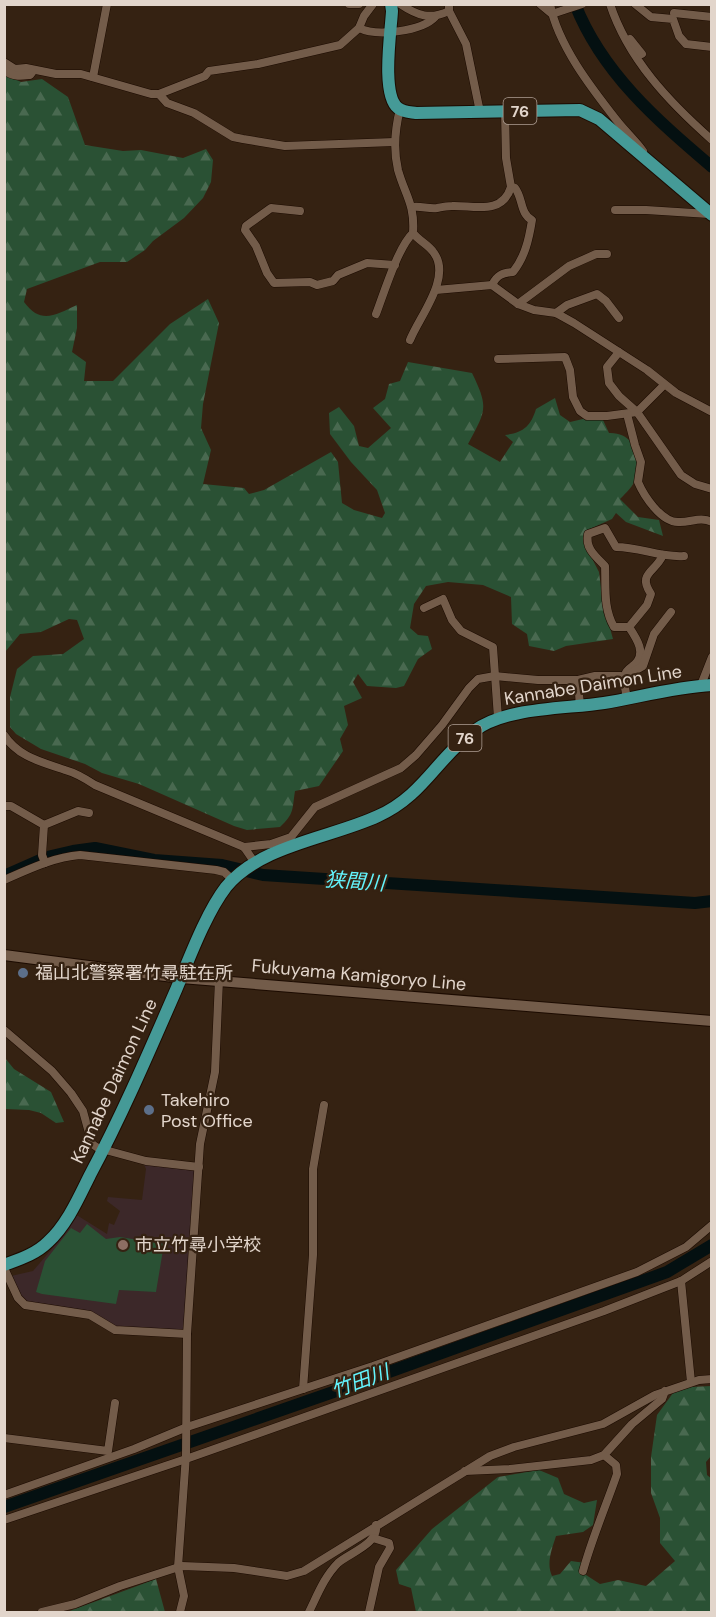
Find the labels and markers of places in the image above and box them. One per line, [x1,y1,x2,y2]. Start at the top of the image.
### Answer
place label: 福山北警察署竹尋駐在所 [35,961,233,985]
marker: 福山北警察署竹尋駐在所 [16,966,30,980]
place label: Takehiro Post Office [161,1088,253,1133]
marker: Takehiro Post Office [142,1103,156,1117]
place label: 市立竹尋小学校 [135,1233,261,1257]
marker: 市立竹尋小学校 [116,1238,130,1252]

